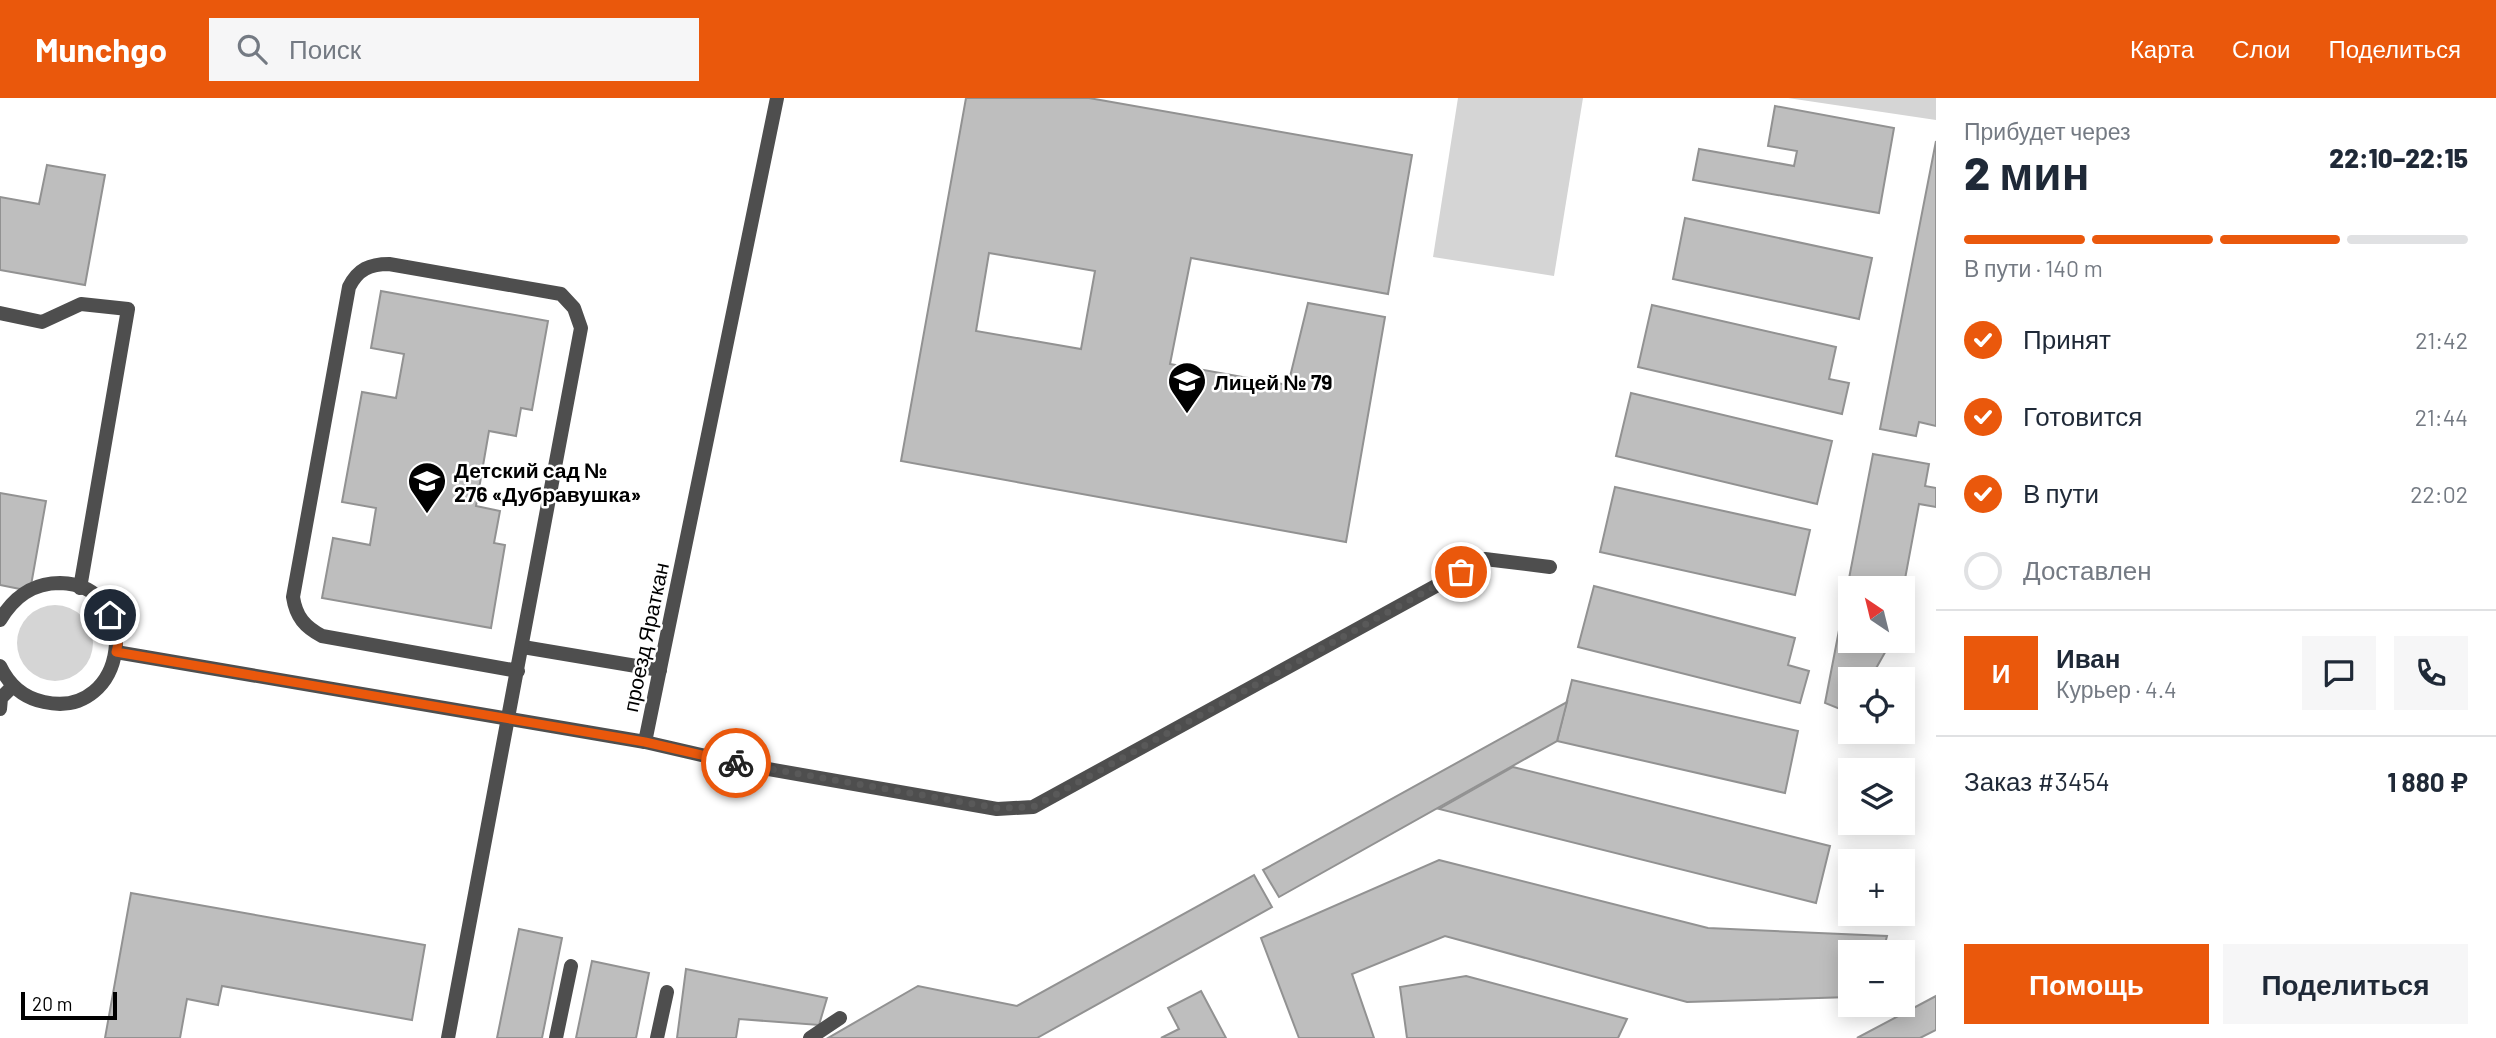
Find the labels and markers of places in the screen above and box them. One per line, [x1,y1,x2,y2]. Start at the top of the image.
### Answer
school or university icon: Лицей № 79 [1166,360,1208,415]
place label: Лицей № 79 [1214,369,1333,394]
place label: Детский сад № 276 «Дубравушка» [454,457,641,506]
school or university icon: Детский сад № 276 «Дубравушка» [406,460,448,515]
pin [1431,542,1491,602]
pin [80,585,140,645]

